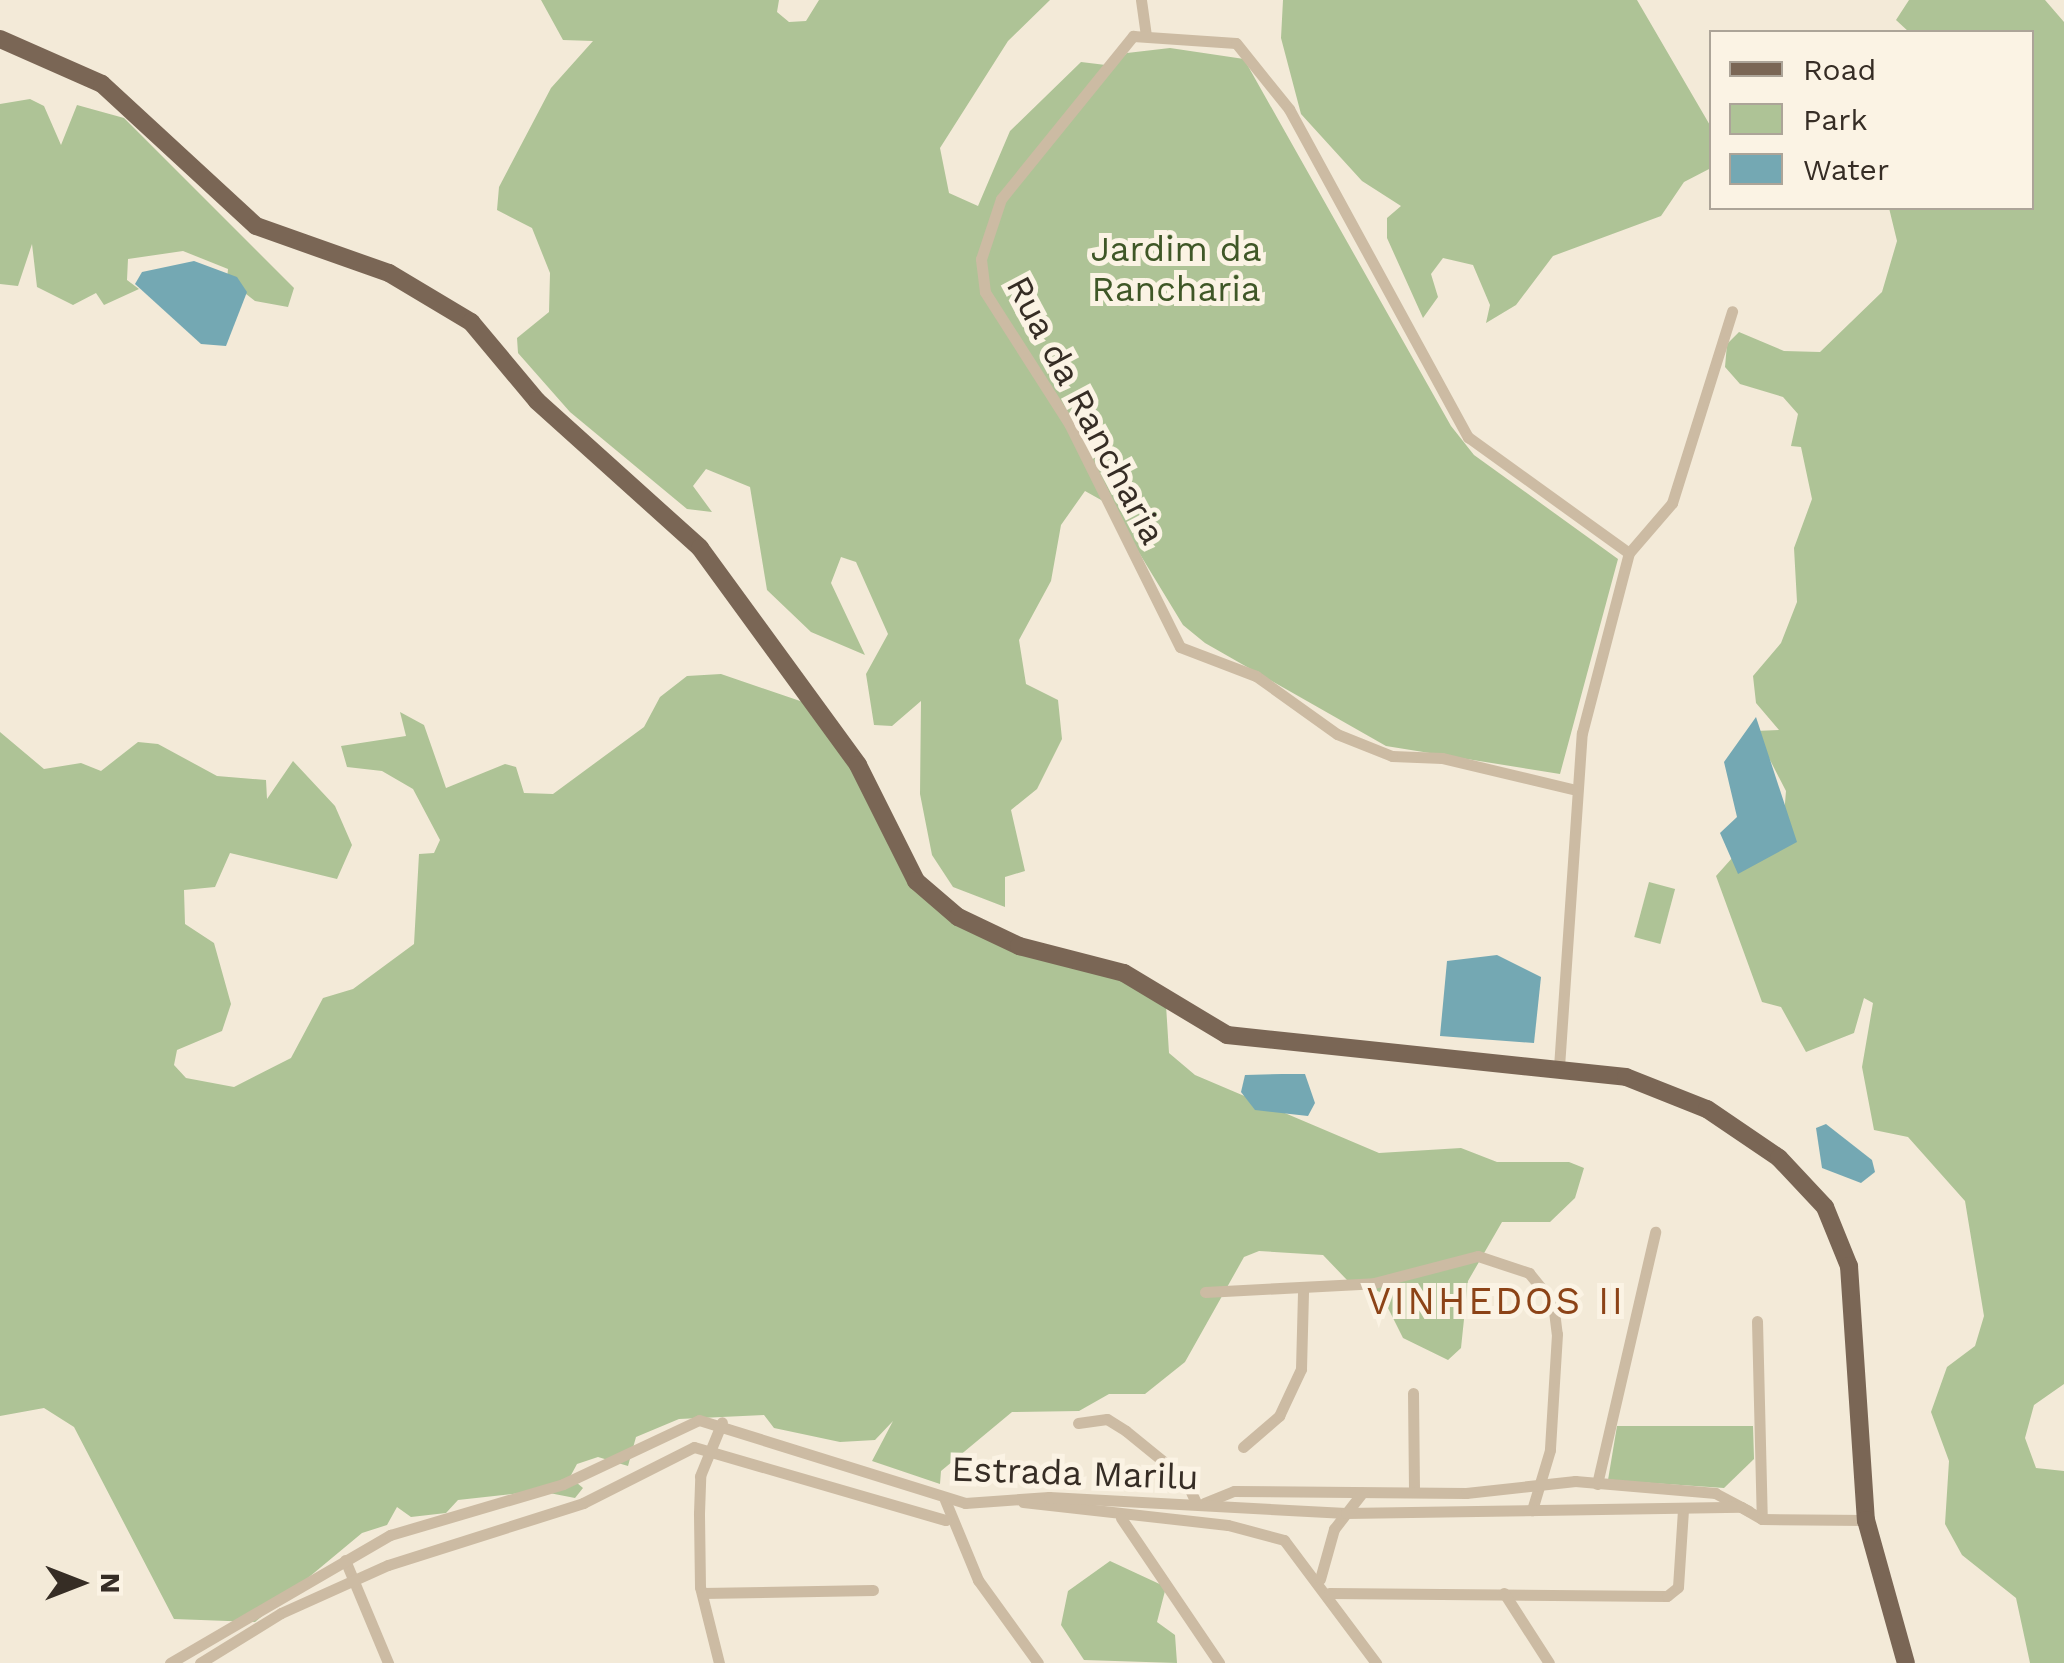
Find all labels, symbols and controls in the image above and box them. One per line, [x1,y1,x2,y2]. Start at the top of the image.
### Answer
legend [1709,30,2034,210]
text: Road [1803,52,1876,87]
text: Park [1803,102,1868,137]
text: Water [1803,152,1889,187]
park label: Jardim da Rancharia [1090,228,1262,310]
street label: Rua da Rancharia [997,268,1175,552]
district label: VINHEDOS II [1366,1279,1626,1325]
street label: Estrada Marilu [950,1448,1200,1498]
north arrow [30,1533,130,1633]
text: N [94,1573,127,1593]

